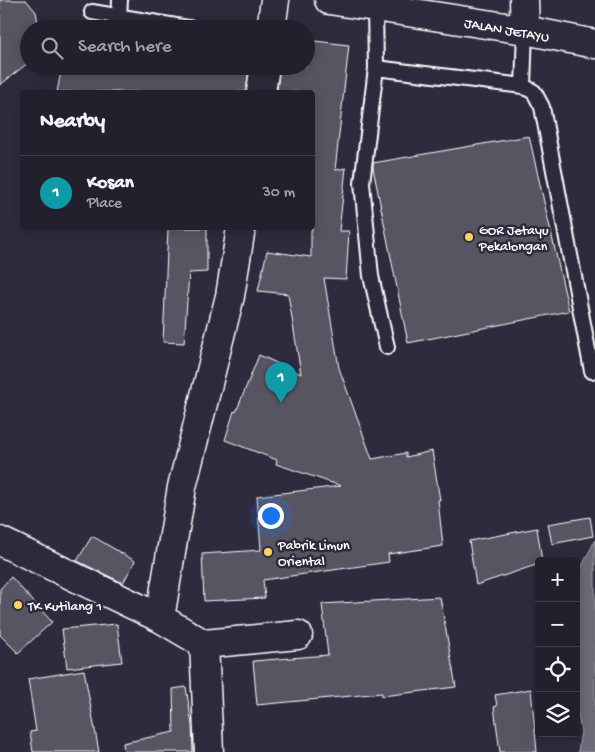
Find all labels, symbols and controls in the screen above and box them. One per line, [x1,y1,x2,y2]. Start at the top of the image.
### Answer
street label: JALAN JETAYU [463,16,550,47]
search box [20,20,315,75]
icon: search [38,34,66,62]
text: Search here [78,36,172,59]
text: Nearby [40,110,105,135]
text: Kosan [87,172,134,195]
text: 1 [53,184,59,203]
text: 30 m [262,184,295,203]
text: Place [87,195,122,214]
place label: GOR Jetayu Pekalongan [478,223,549,256]
marker: GOR Jetayu Pekalongan [463,231,475,243]
pin: 1 [265,362,297,403]
your location [258,503,284,529]
place label: Pabrik Limun Oriental [277,538,350,571]
marker: Pabrik Limun Oriental [262,546,274,558]
map controls [535,557,580,737]
button: + [535,557,580,602]
marker: TK Kutilang 1 [12,599,24,611]
place label: TK Kutilang 1 [27,599,102,616]
button: − [535,602,580,647]
button: locate [535,647,580,692]
button: layers [535,692,580,737]

